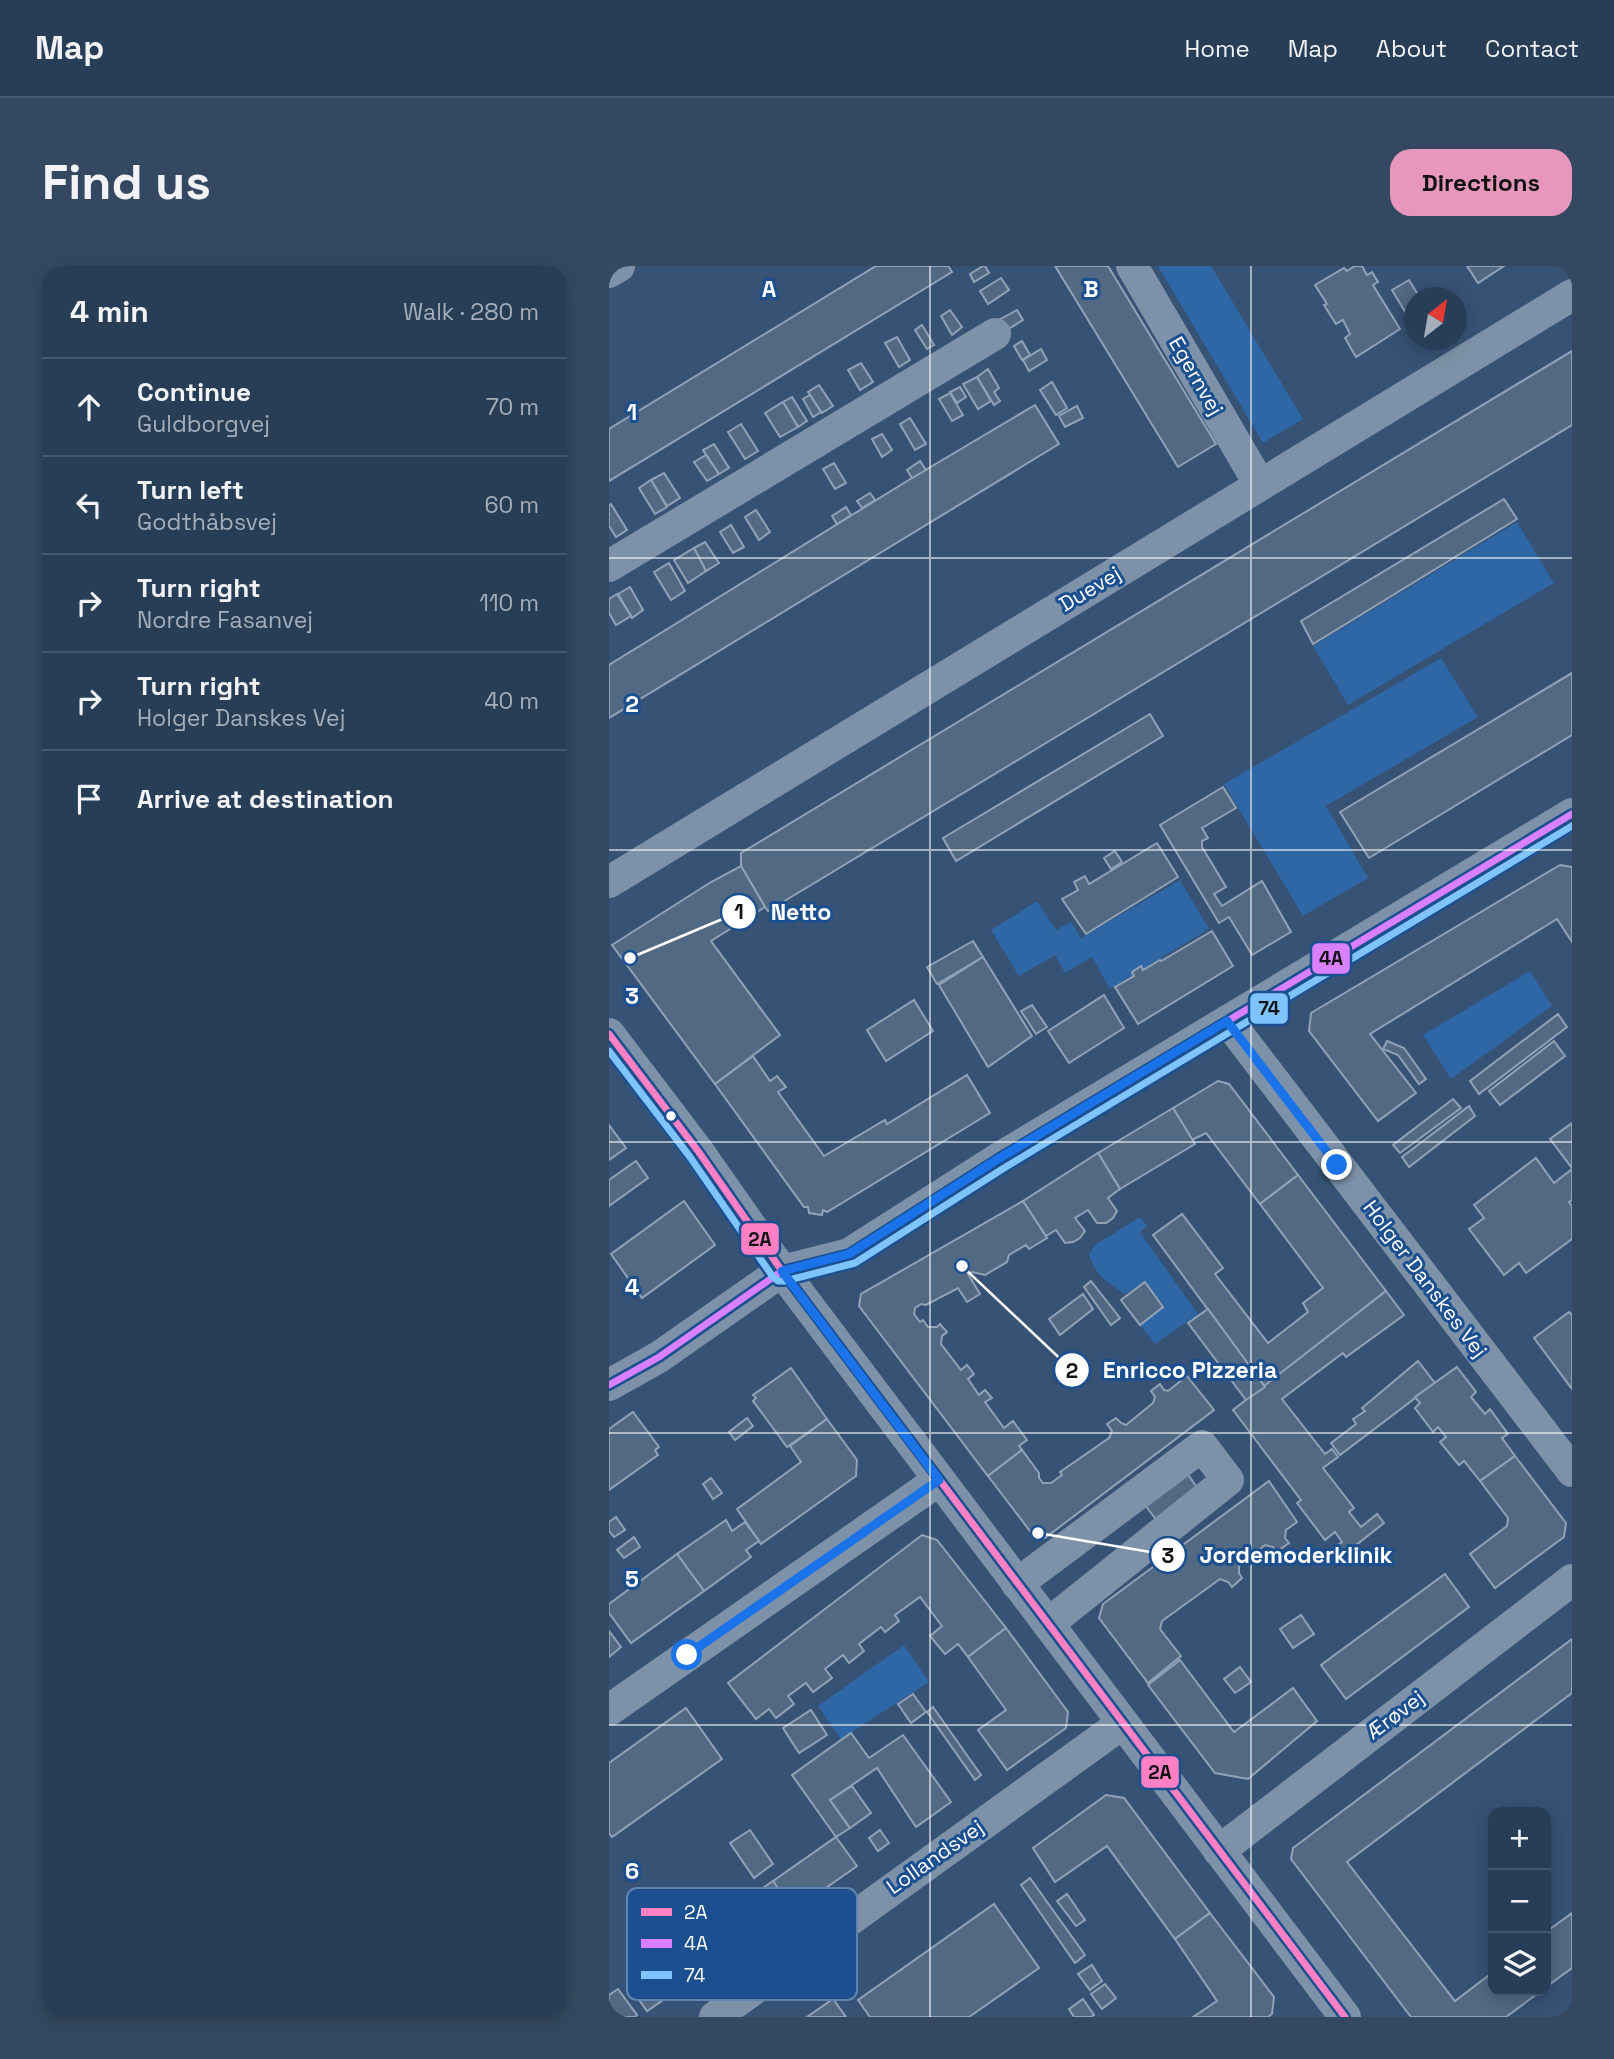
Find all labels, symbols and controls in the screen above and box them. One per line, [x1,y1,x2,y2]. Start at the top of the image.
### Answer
text: Map [35,27,104,69]
text: Home [1184,33,1250,64]
text: Map [1288,33,1338,64]
text: About [1376,33,1447,64]
text: Contact [1485,33,1579,64]
button: Directions [1390,149,1572,216]
text: Find us [42,151,211,213]
text: A [762,274,777,304]
text: B [1083,274,1099,304]
north arrow [1404,287,1467,350]
text: 4 min [70,292,149,331]
text: Walk · 280 m [403,297,539,327]
street label: Egernvej [1163,331,1230,420]
text: Continue [137,375,251,409]
icon: ahead [70,388,108,426]
text: 70 m [486,392,539,422]
text: 1 [627,397,637,427]
text: Guldborgvej [137,409,270,439]
text: Turn left [137,473,244,507]
icon: left [70,486,108,524]
text: 60 m [484,490,539,520]
text: Godthåbsvej [137,507,277,537]
street label: Duevej [1054,560,1126,617]
text: Turn right [137,571,261,605]
icon: right [70,584,108,622]
text: 110 m [479,588,539,618]
text: Nordre Fasanvej [137,605,313,635]
text: Turn right [137,669,261,703]
icon: right [70,682,108,720]
text: 40 m [484,686,539,716]
text: 2 [625,689,639,719]
text: Holger Danskes Vej [137,703,345,733]
icon: arrive [70,780,108,818]
text: Arrive at destination [137,782,394,816]
callout: Netto [721,890,845,934]
text: Netto [771,897,831,927]
text: 1 [734,898,744,925]
line badge: 4A [1311,942,1351,975]
text: 4A [1319,946,1343,971]
text: 3 [625,981,639,1011]
line badge: 74 [1249,992,1289,1025]
text: 74 [1258,996,1280,1021]
unlabelled marker [664,1109,678,1123]
route end [1321,1149,1352,1180]
street label: Holger Danskes Vej [1357,1195,1493,1363]
line badge: 2A [740,1222,780,1256]
text: 2A [748,1227,772,1252]
text: 4 [625,1272,640,1302]
callout: Enricco Pizzeria [1054,1348,1292,1392]
text: Enricco Pizzeria [1103,1355,1277,1385]
text: 2 [1066,1357,1078,1384]
callout: Jordemoderklinik [1151,1533,1407,1577]
text: Jordemoderklinik [1199,1540,1393,1570]
text: 3 [1162,1542,1174,1569]
text: 5 [625,1564,639,1594]
route start [671,1639,702,1670]
street label: Ærøvej [1360,1684,1429,1745]
line badge: 2A [1140,1755,1180,1789]
text: 2A [1148,1760,1172,1785]
map controls [1488,1807,1551,1996]
button: + [1488,1807,1551,1870]
street label: Lollandsvej [881,1813,988,1900]
text: 6 [625,1856,639,1886]
button: − [1488,1870,1551,1933]
legend [627,1888,857,2000]
text: 2A [684,1900,707,1925]
text: 4A [684,1931,708,1956]
button: layers [1488,1933,1551,1996]
text: 74 [684,1963,706,1988]

